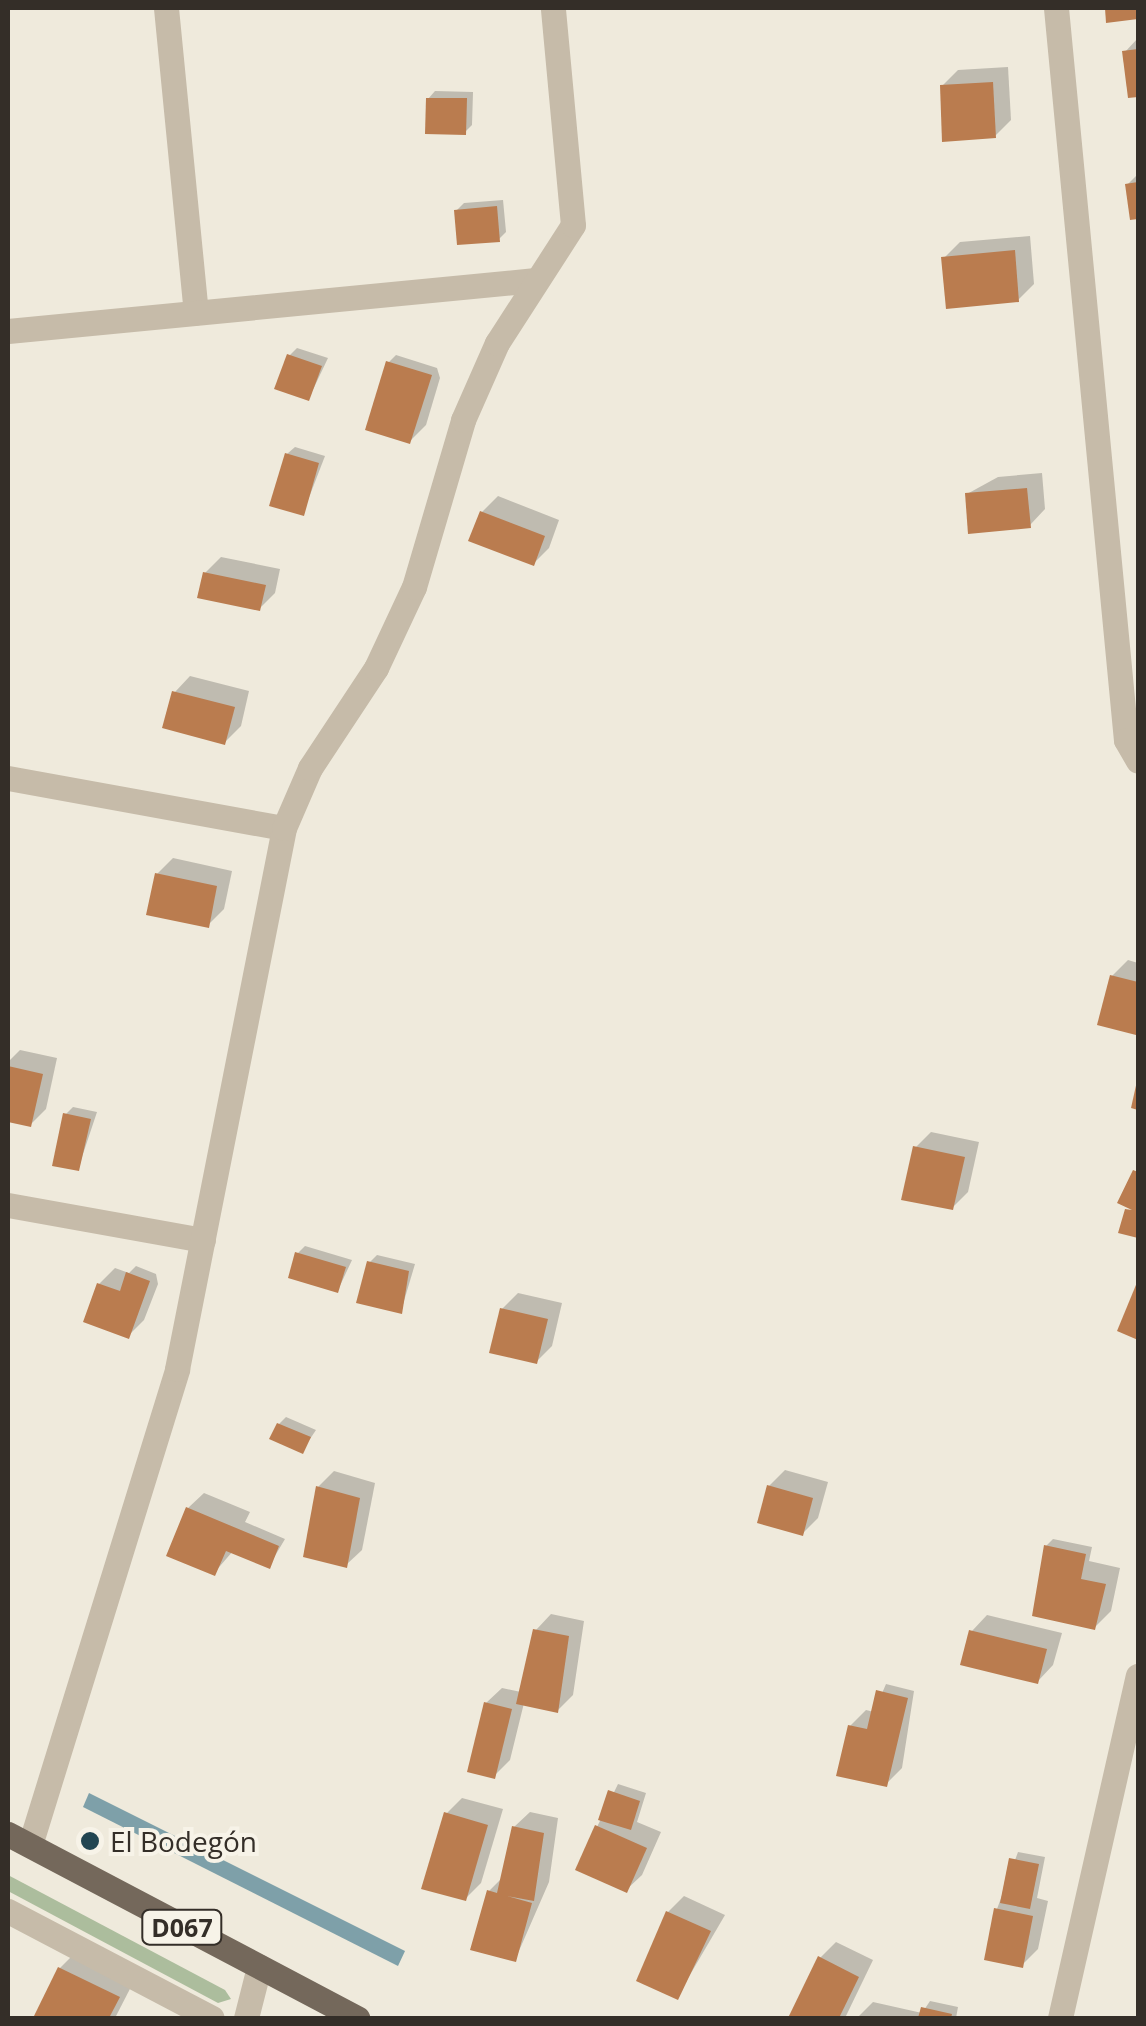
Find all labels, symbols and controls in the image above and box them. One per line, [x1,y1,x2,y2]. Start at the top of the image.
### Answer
place label: El Bodegón [110,1824,257,1858]
marker: El Bodegón [79,1830,101,1852]
road number: D067 [140,1907,224,1947]

